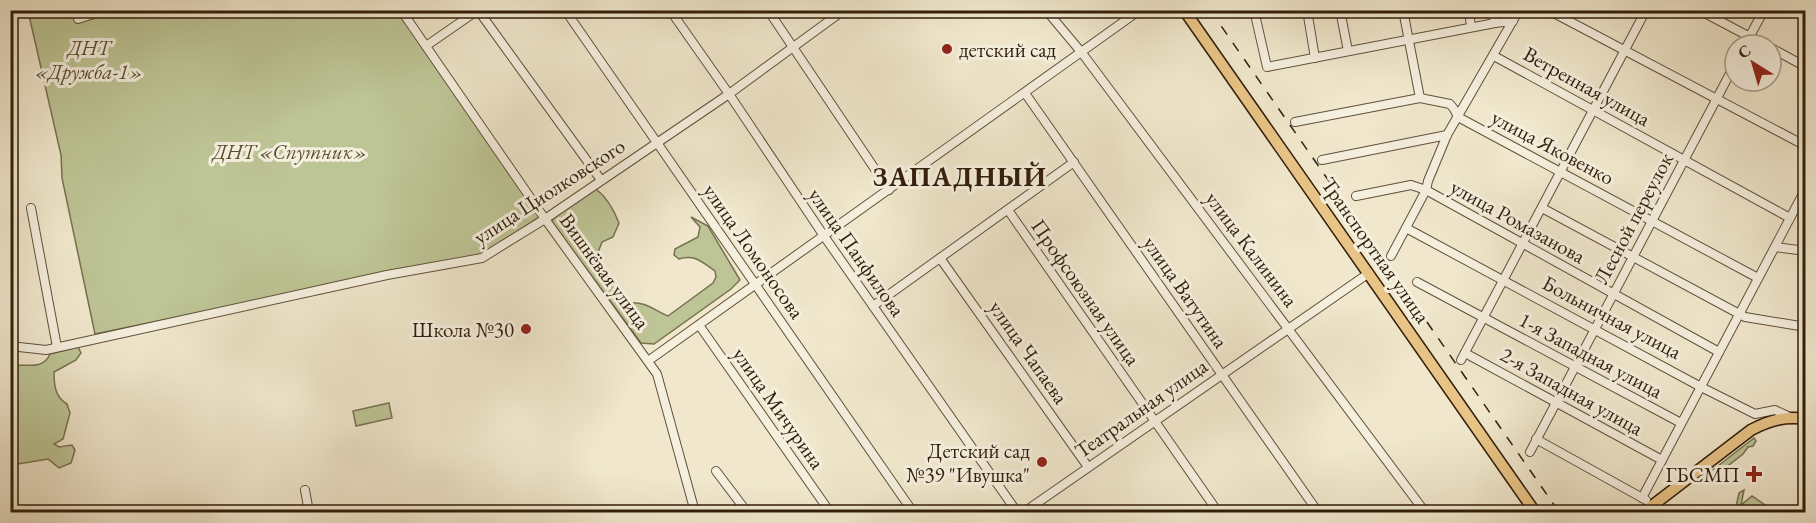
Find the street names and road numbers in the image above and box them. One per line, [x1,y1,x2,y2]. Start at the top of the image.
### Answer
street label: Ветренная улица [1519,40,1656,132]
street label: улица Яковенко [1487,103,1619,191]
street label: улица Циолковского [468,132,630,250]
street label: Лесной переулок [1587,148,1679,288]
street label: Транспортная улица [1315,172,1437,329]
street label: улица Ромазанова [1446,173,1591,270]
street label: улица Ломоносова [697,178,811,324]
street label: улица Панфилова [803,182,912,322]
street label: улица Калинина [1200,186,1305,313]
street label: Вишнёвая улица [554,208,657,335]
street label: Профсоюзная улица [1025,213,1147,371]
street label: улица Ватутина [1137,231,1235,354]
street label: Больничная улица [1538,269,1687,365]
street label: улица Чапаева [983,295,1075,410]
street label: 1-я Западная улица [1514,306,1668,405]
street label: 2-я Западная улица [1496,341,1649,442]
street label: улица Мичурина [727,342,831,475]
street label: Театральная улица [1069,352,1213,464]

